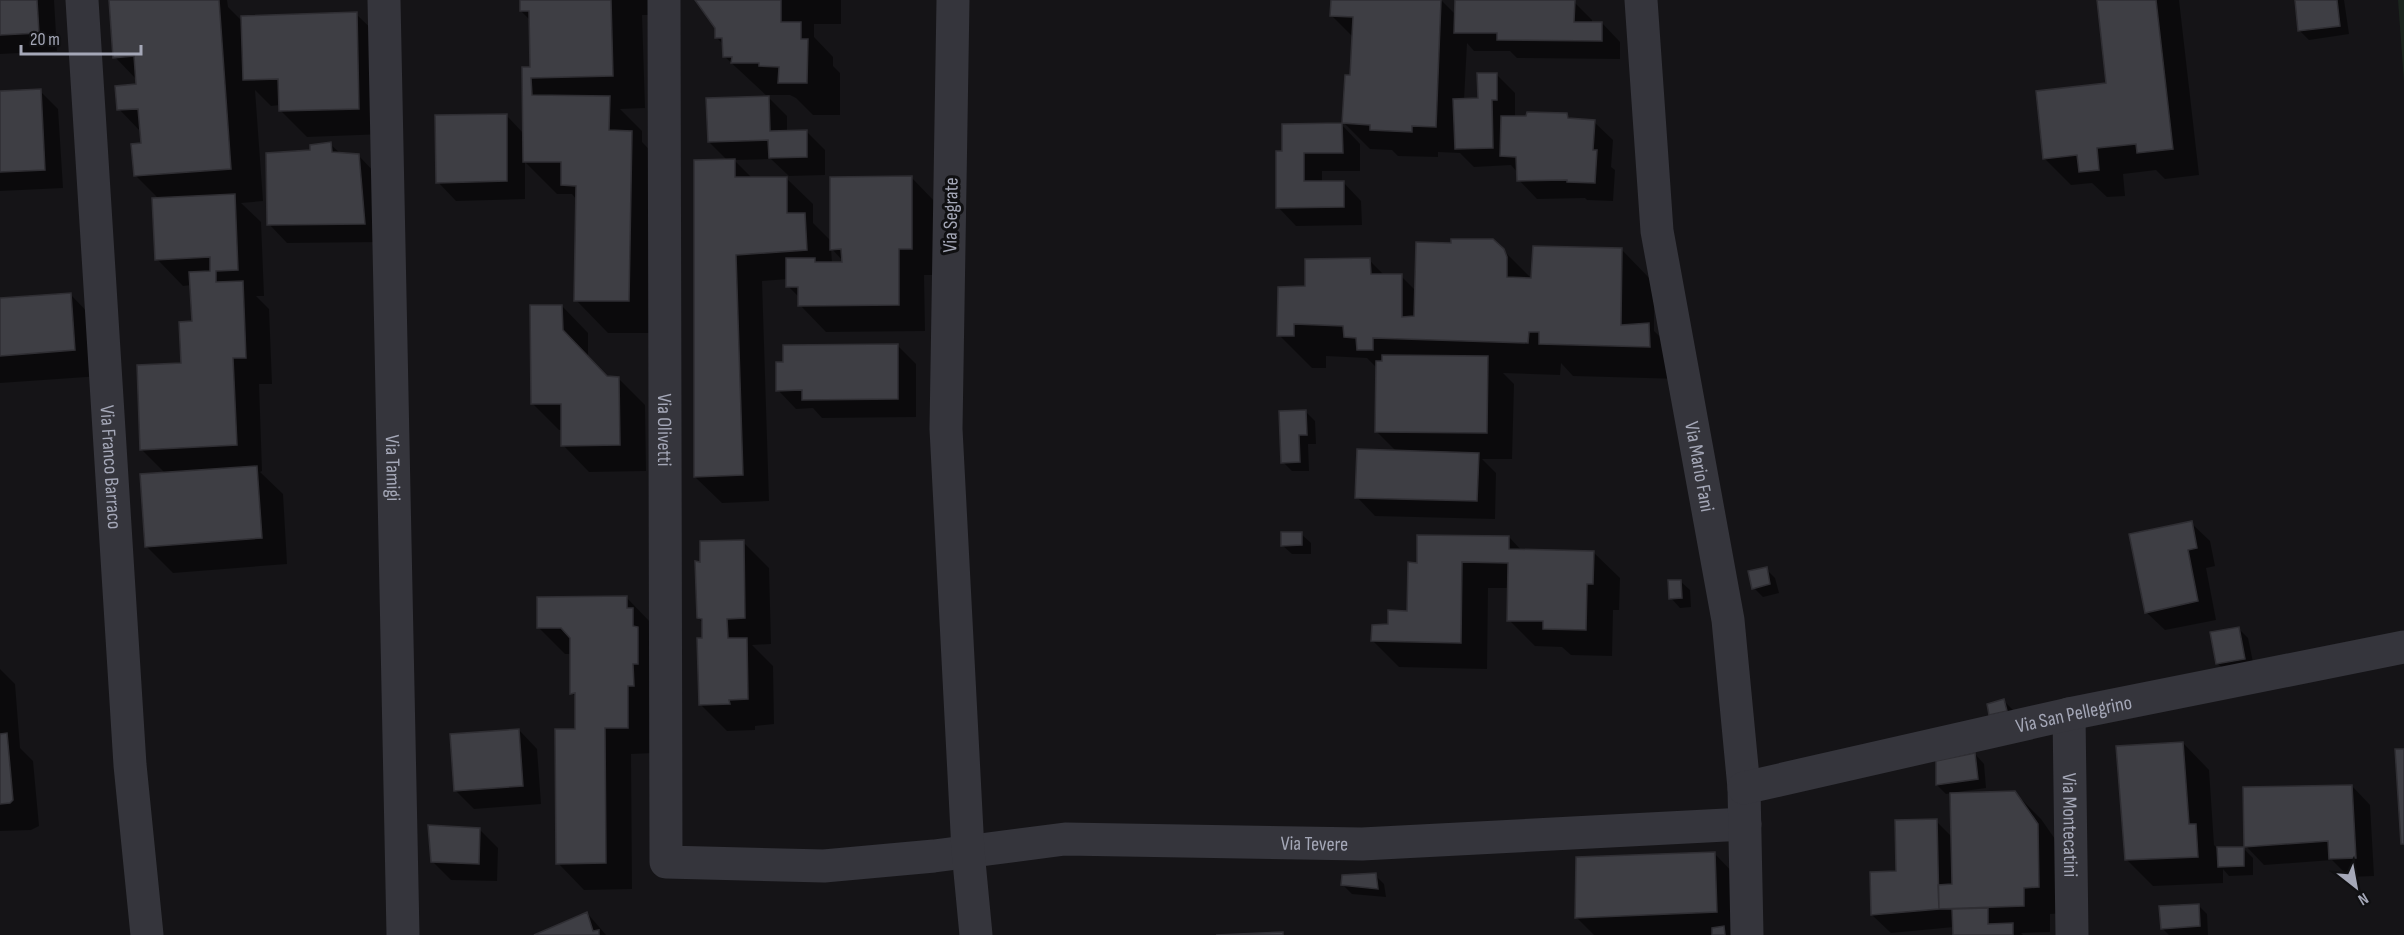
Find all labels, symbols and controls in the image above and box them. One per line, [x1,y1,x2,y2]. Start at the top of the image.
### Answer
scale bar [21,18,141,56]
text: 20 m [30,29,60,50]
street label: Via Segrate [938,177,964,253]
street label: Via Olivetti [652,394,676,466]
street label: Via Franco Barraco [94,404,126,530]
street label: Via Mario Fani [1679,420,1719,514]
street label: Via Tamigi [380,434,405,501]
street label: Via San Pellegrino [2014,691,2134,739]
street label: Via Montecatini [2057,773,2082,877]
street label: Via Tevere [1280,832,1348,857]
north arrow [2326,857,2386,917]
text: N [2354,888,2372,909]

